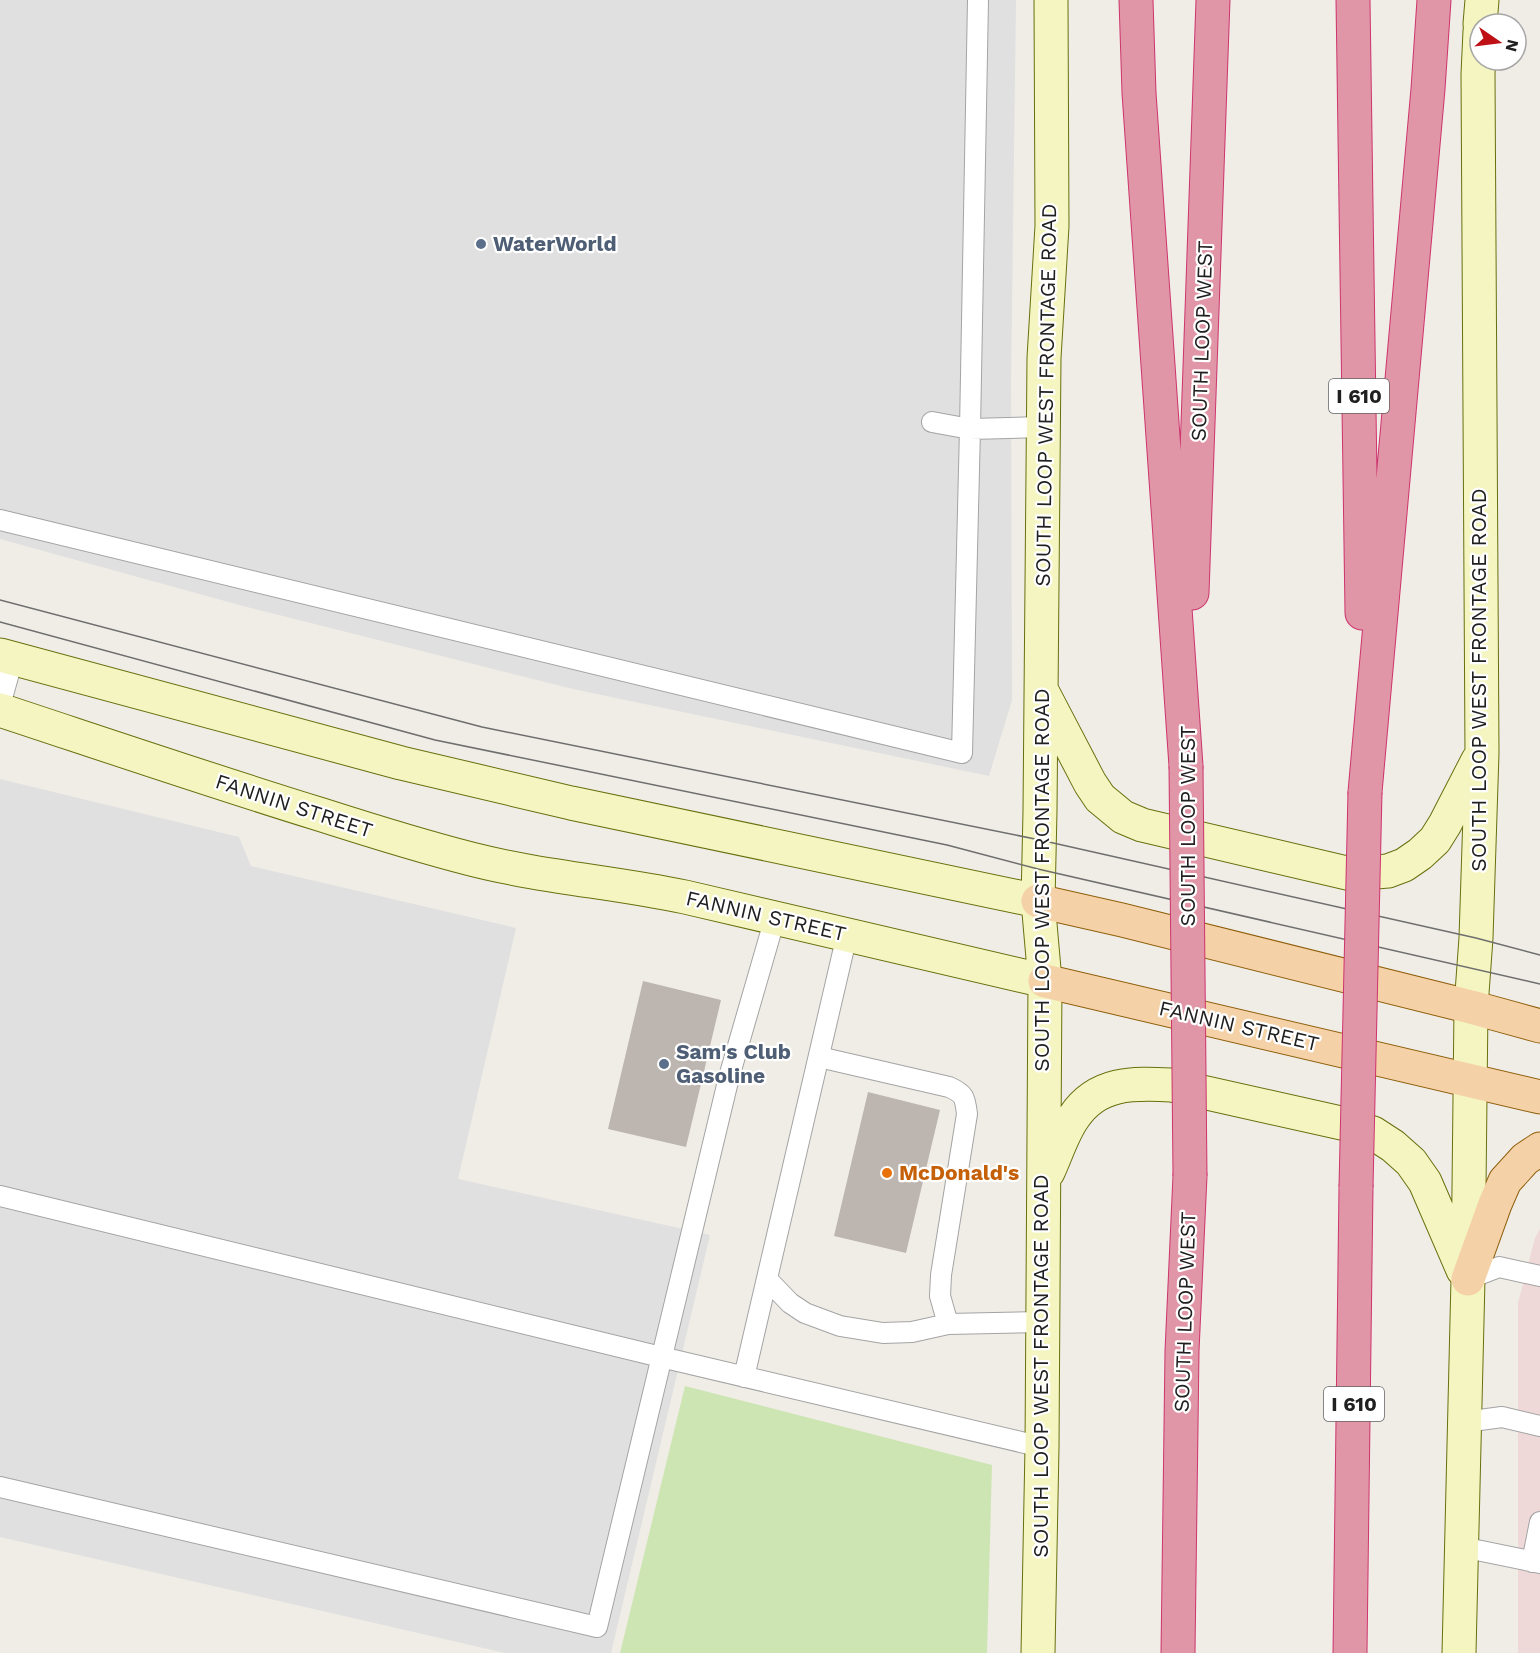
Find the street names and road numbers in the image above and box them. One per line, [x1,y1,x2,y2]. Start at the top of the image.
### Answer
street label: SOUTH LOOP WEST FRONTAGE ROAD [1030,203,1061,587]
street label: SOUTH LOOP WEST [1186,240,1218,442]
road number: I 610 [1329,379,1389,413]
street label: SOUTH LOOP WEST FRONTAGE ROAD [1466,488,1491,872]
street label: SOUTH LOOP WEST FRONTAGE ROAD [1029,688,1054,1072]
street label: SOUTH LOOP WEST [1175,725,1200,926]
street label: FANNIN STREET [212,768,376,843]
street label: FANNIN STREET [684,885,849,946]
street label: FANNIN STREET [1157,995,1322,1056]
street label: SOUTH LOOP WEST FRONTAGE ROAD [1028,1174,1053,1558]
street label: SOUTH LOOP WEST [1169,1211,1201,1413]
road number: I 610 [1324,1387,1384,1421]

